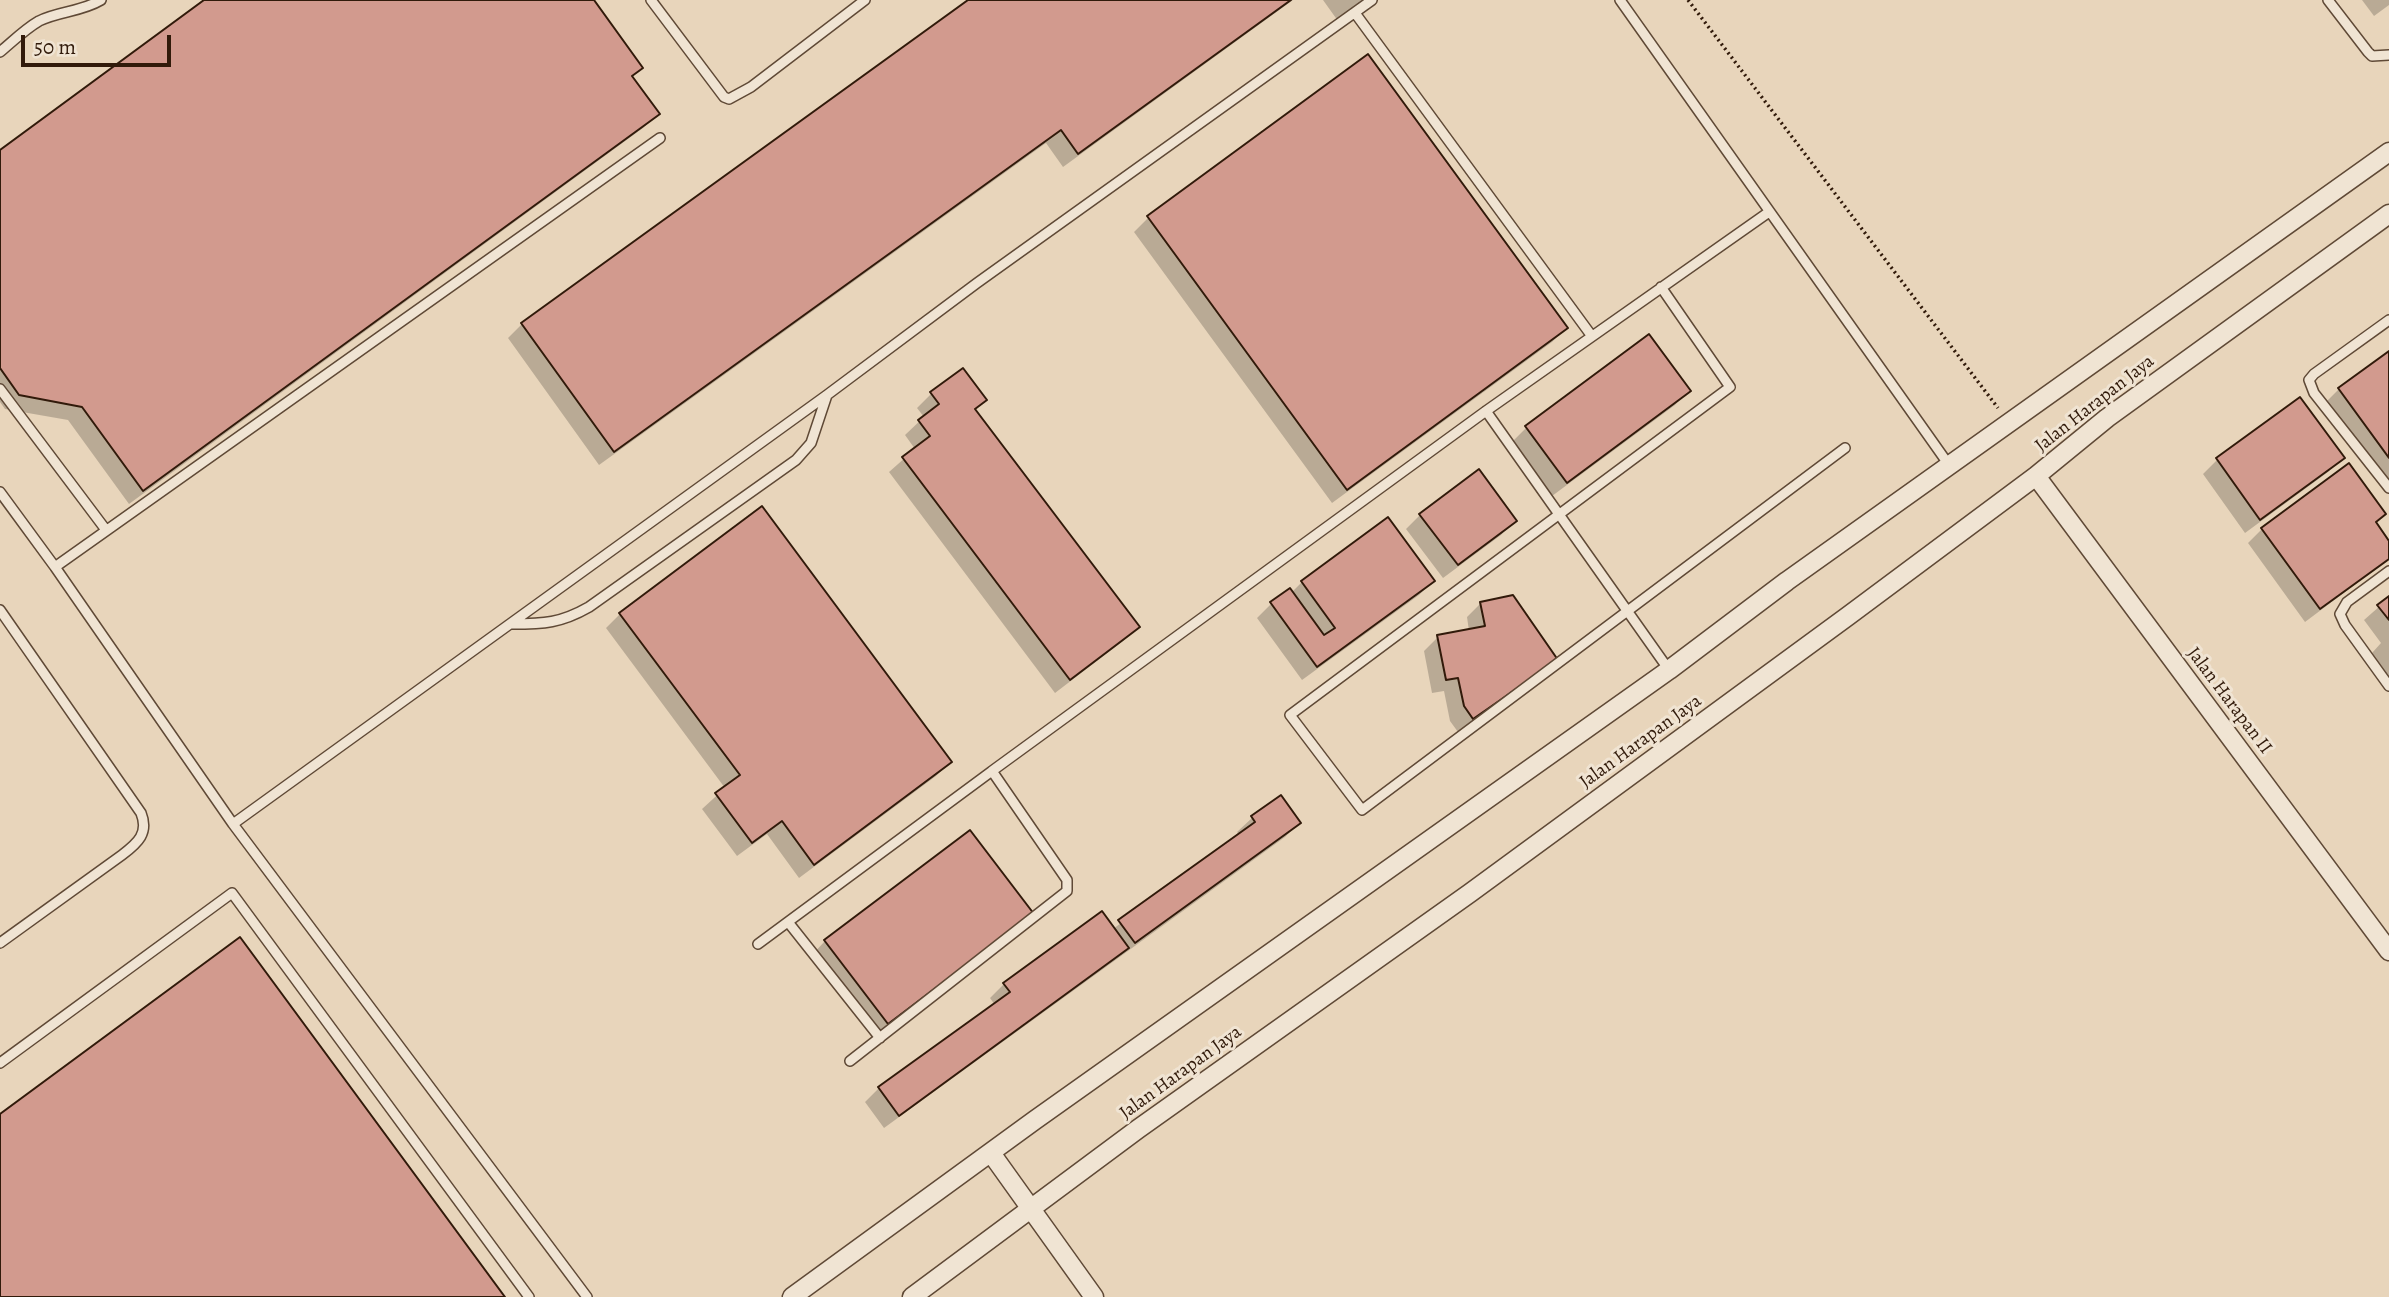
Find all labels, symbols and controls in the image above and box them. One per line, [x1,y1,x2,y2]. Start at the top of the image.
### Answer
scale bar [24,21,175,65]
text: 50 m [34,33,76,61]
street label: Jalan Harapan Jaya [2031,350,2159,458]
street label: Jalan Harapan II [2181,643,2277,759]
street label: Jalan Harapan Jaya [1576,690,1706,794]
street label: Jalan Harapan Jaya [1116,1021,1246,1125]

